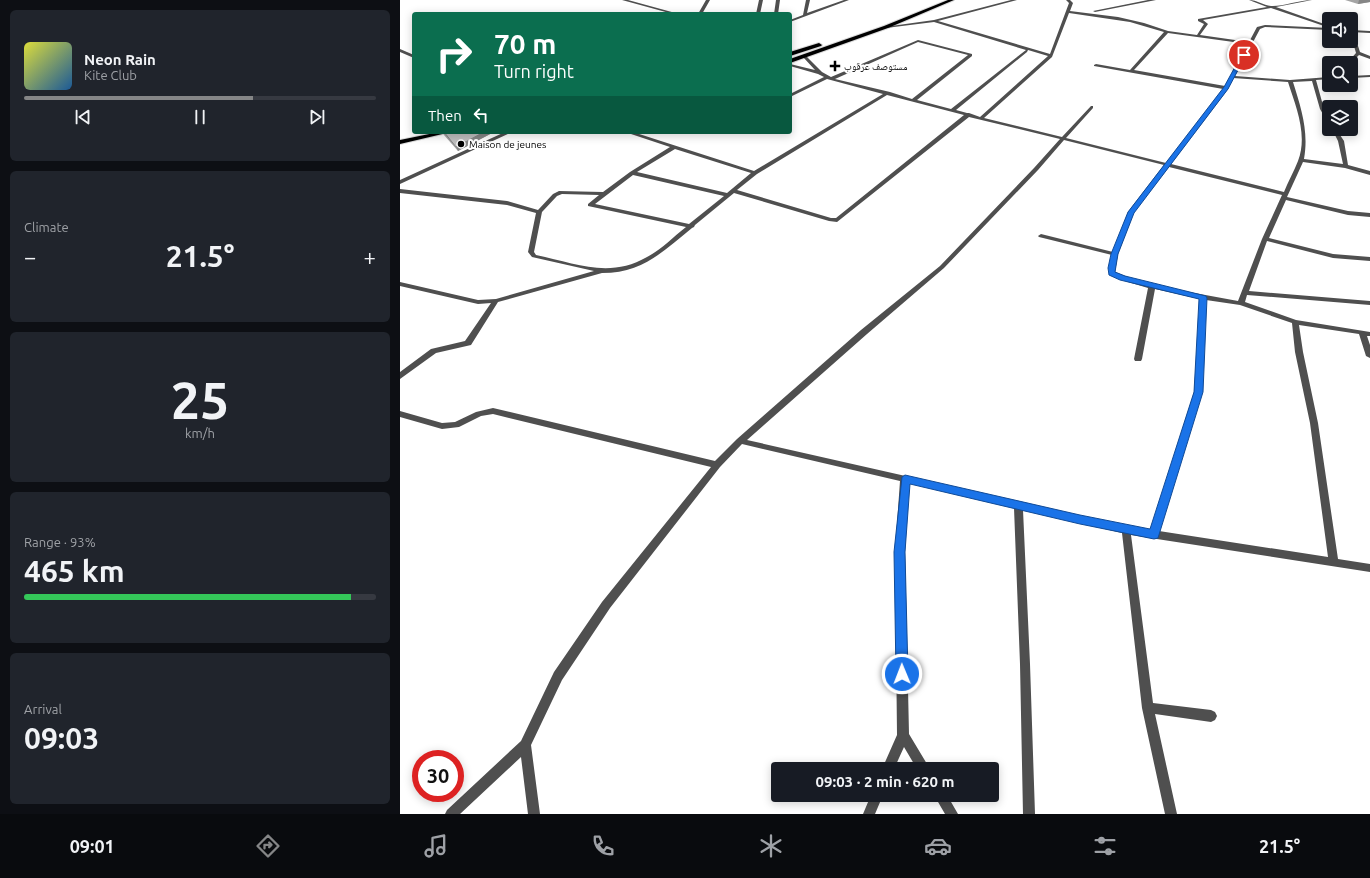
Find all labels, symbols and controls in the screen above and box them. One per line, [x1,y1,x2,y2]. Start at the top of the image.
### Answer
map controls [1322,12,1358,136]
button: sound [1322,12,1358,48]
icon: right [428,28,480,80]
text: 70 m [494,28,556,59]
pin [1227,38,1261,72]
icon: arrive [1233,44,1255,66]
text: Neon Rain [84,51,156,68]
button: search [1322,56,1358,92]
marker: مستوصف عرقوب [829,60,841,72]
text: Turn right [494,61,574,81]
place label: مستوصف عرقوب [844,61,908,72]
text: Kite Club [84,68,137,82]
button: layers [1322,100,1358,136]
icon: left [470,104,492,126]
icon: previous [72,106,94,128]
icon: pause [189,106,211,128]
icon: next [306,106,328,128]
text: Then [428,107,462,124]
marker: Maison de jeunes [456,139,466,149]
place label: Maison de jeunes [469,139,546,150]
text: Climate [24,220,69,234]
text: 21.5° [166,239,234,273]
text: − [24,244,36,269]
text: + [364,244,376,269]
text: 25 [171,371,229,429]
text: km/h [185,426,215,440]
text: Range · 93% [24,535,96,549]
text: 465 km [24,554,125,588]
position arrow [881,653,923,695]
text: Arrival [24,702,62,716]
text: 09:03 [24,721,99,755]
speed limit sign: 30 [412,750,464,802]
text: 09:03 · 2 min · 620 m [816,773,954,790]
icon: directions [254,832,282,860]
icon: music [422,832,450,860]
icon: phone [589,832,617,860]
icon: climate [757,832,785,860]
icon: car [924,832,952,860]
icon: filters [1091,832,1119,860]
text: 09:01 [70,836,115,856]
text: 21.5° [1259,836,1300,856]

